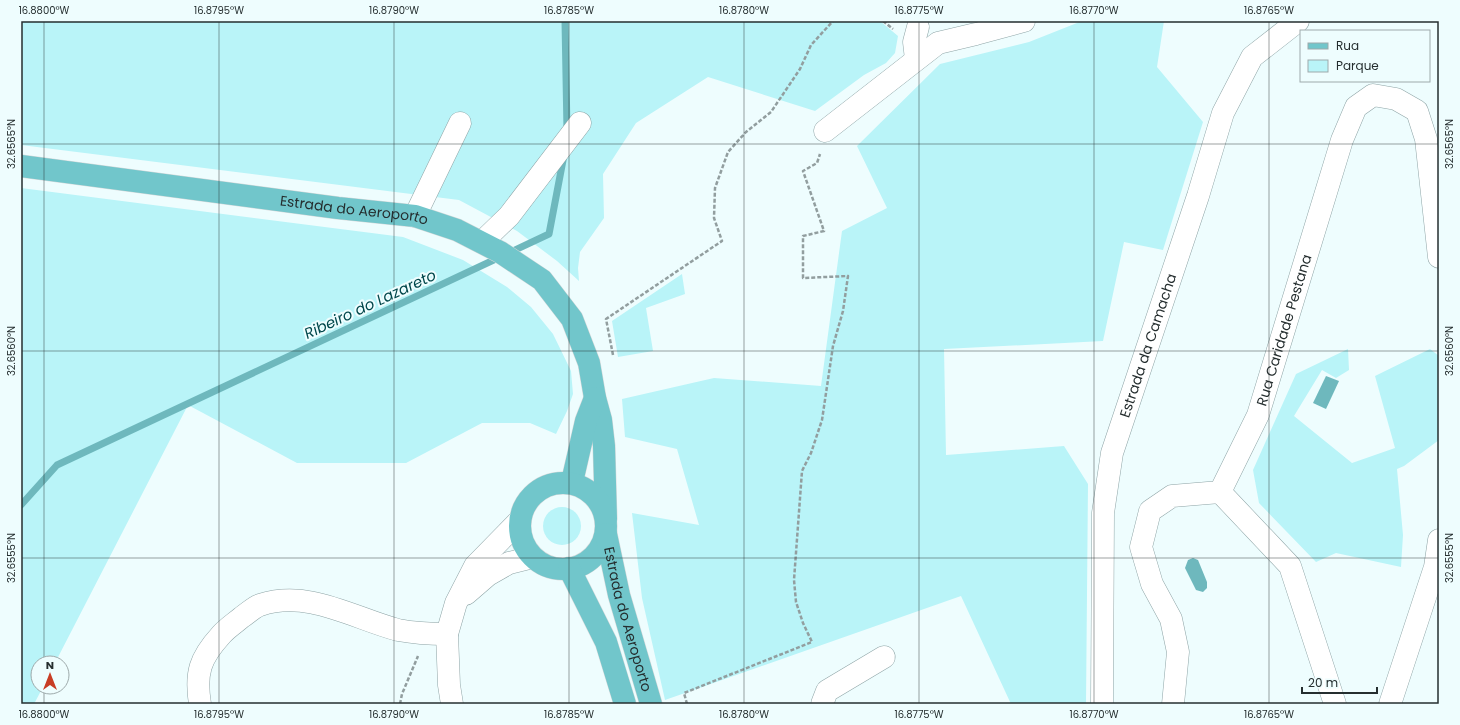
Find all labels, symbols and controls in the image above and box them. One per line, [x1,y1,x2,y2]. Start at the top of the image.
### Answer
text: 16.8800°W [19,3,70,18]
text: 16.8795°W [194,3,244,18]
text: 16.8790°W [369,3,419,18]
text: 16.8785°W [544,3,594,18]
text: 16.8780°W [719,3,769,18]
text: 16.8775°W [894,3,944,18]
text: 16.8770°W [1069,3,1119,18]
text: 16.8765°W [1244,3,1294,18]
legend [1300,30,1430,82]
text: Rua [1336,37,1359,54]
text: Parque [1336,57,1379,74]
text: 32.6565°N [4,119,19,169]
text: 32.6565°N [1442,119,1457,169]
street label: Estrada do Aeroporto [279,190,431,230]
street label: Rua Caridade Pestana [1251,252,1317,408]
water label: Ribeiro do Lazareto [301,264,439,344]
street label: Estrada da Camacha [1115,271,1181,420]
text: 32.6560°N [4,326,19,376]
text: 32.6560°N [1442,326,1457,376]
text: 32.6555°N [4,533,19,583]
text: 32.6555°N [1442,533,1457,583]
street label: Estrada do Aeroporto [599,545,657,694]
north arrow [30,655,70,695]
text: N [46,657,54,673]
scale bar [1302,669,1377,695]
text: 20 m [1308,674,1338,691]
text: 16.8800°W [19,707,70,722]
text: 16.8795°W [194,707,244,722]
text: 16.8790°W [369,707,419,722]
text: 16.8785°W [544,707,594,722]
text: 16.8780°W [719,707,769,722]
text: 16.8775°W [894,707,944,722]
text: 16.8770°W [1069,707,1119,722]
text: 16.8765°W [1244,707,1294,722]

